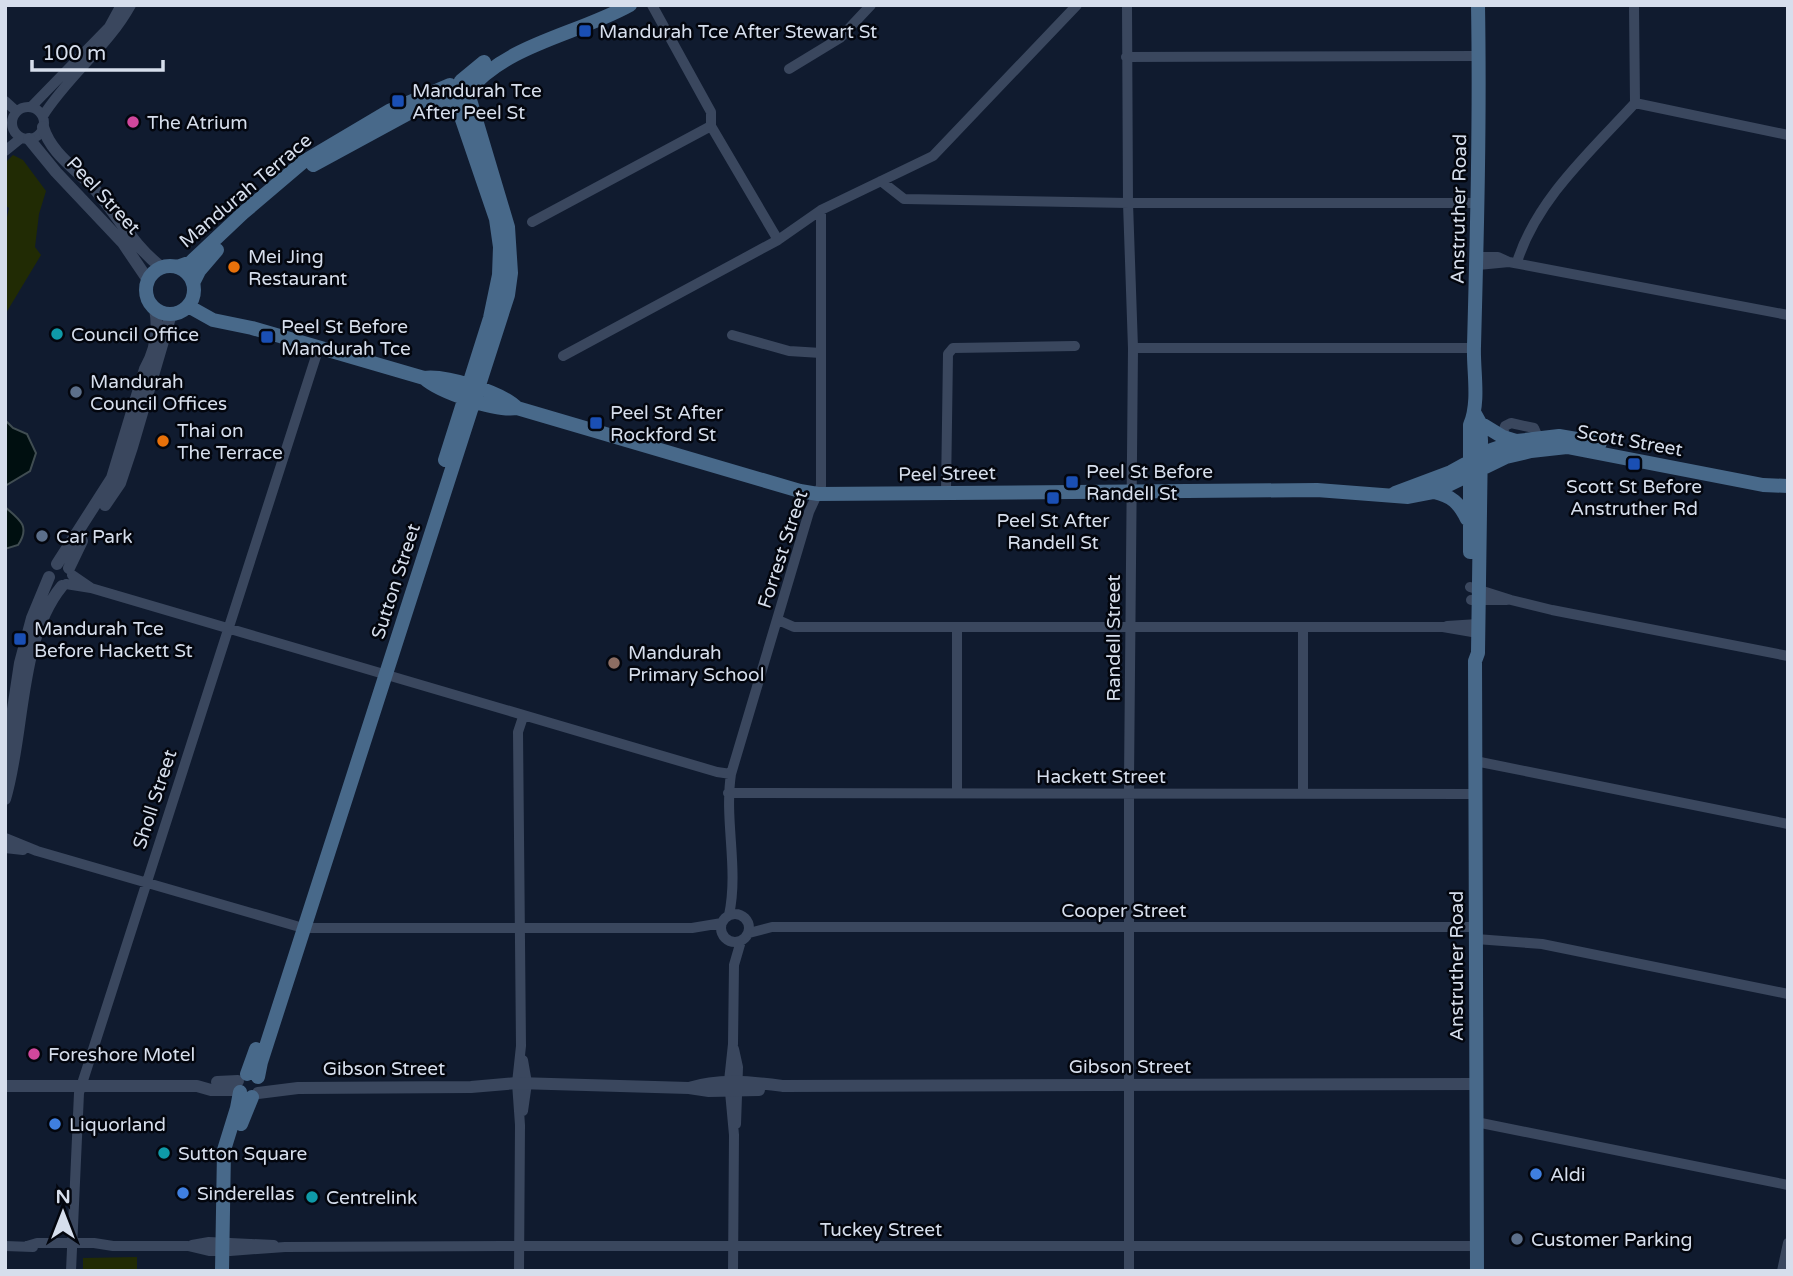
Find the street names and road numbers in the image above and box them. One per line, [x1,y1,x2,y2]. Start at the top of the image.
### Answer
street label: Mandurah Terrace [175,129,316,252]
street label: Anstruther Road [1447,134,1471,284]
street label: Peel Street [62,152,145,239]
street label: Scott Street [1575,421,1684,461]
street label: Peel Street [898,462,996,486]
street label: Forrest Street [753,487,812,611]
street label: Sutton Street [367,521,425,642]
street label: Randell Street [1103,574,1125,702]
street label: Sholl Street [129,747,181,852]
street label: Hackett Street [1036,766,1166,788]
street label: Anstruther Road [1446,891,1468,1041]
street label: Cooper Street [1061,900,1187,922]
street label: Gibson Street [1069,1056,1191,1078]
street label: Gibson Street [323,1058,445,1080]
street label: Tuckey Street [820,1219,942,1241]

